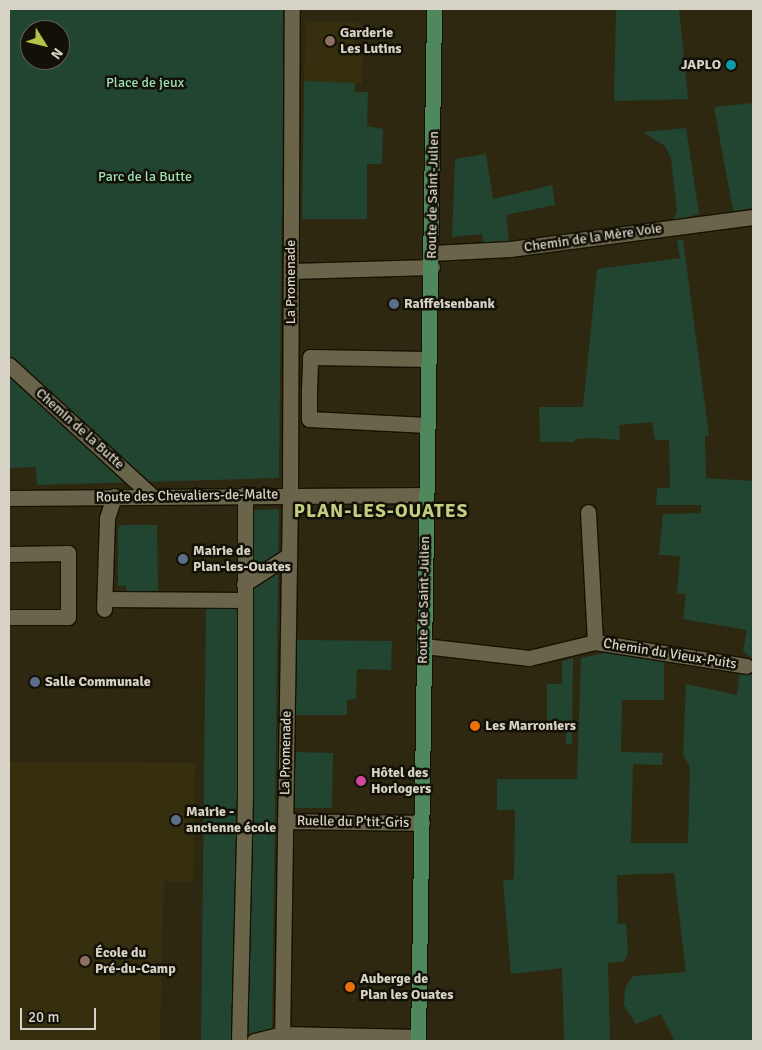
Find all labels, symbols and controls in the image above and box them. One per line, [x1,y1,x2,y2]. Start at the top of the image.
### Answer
north arrow [20,20,70,70]
place label: Garderie Les Lutins [340,25,402,58]
marker: Garderie Les Lutins [324,35,336,47]
text: N [47,45,66,62]
place label: JAPLO [681,57,721,73]
marker: JAPLO [725,59,737,71]
park label: Place de jeux [106,75,184,91]
street label: Route de Saint-Julien [423,131,443,259]
park label: Parc de la Butte [98,169,192,185]
street label: Chemin de la Mère Voie [523,220,663,256]
street label: La Promenade [283,240,299,324]
place label: Raiffeisenbank [404,296,495,312]
marker: Raiffeisenbank [388,298,400,310]
street label: Chemin de la Butte [32,385,128,473]
street label: Route des Chevaliers-de-Malte [96,486,278,506]
district label: PLAN-LES-OUATES [292,501,470,523]
street label: Route de Saint-Julien [414,536,434,664]
place label: Mairie de Plan-les-Ouates [193,543,291,576]
marker: Mairie de Plan-les-Ouates [177,553,189,565]
street label: Chemin du Vieux-Puits [602,635,738,673]
place label: Salle Communale [45,674,151,690]
marker: Salle Communale [29,676,41,688]
street label: La Promenade [277,711,295,795]
place label: Les Marroniers [485,718,576,734]
marker: Les Marroniers [469,720,481,732]
place label: Hôtel des Horlogers [371,765,431,798]
marker: Hôtel des Horlogers [355,775,367,787]
place label: Mairie - ancienne école [186,804,276,836]
street label: Ruelle du P'tit-Gris [297,813,409,831]
marker: Mairie - ancienne école [170,814,182,826]
place label: École du Pré-du-Camp [95,945,176,978]
marker: École du Pré-du-Camp [79,955,91,967]
place label: Auberge de Plan les Ouates [360,971,453,1004]
marker: Auberge de Plan les Ouates [344,981,356,993]
scale bar [22,998,99,1030]
text: 20 m [28,1008,59,1026]

